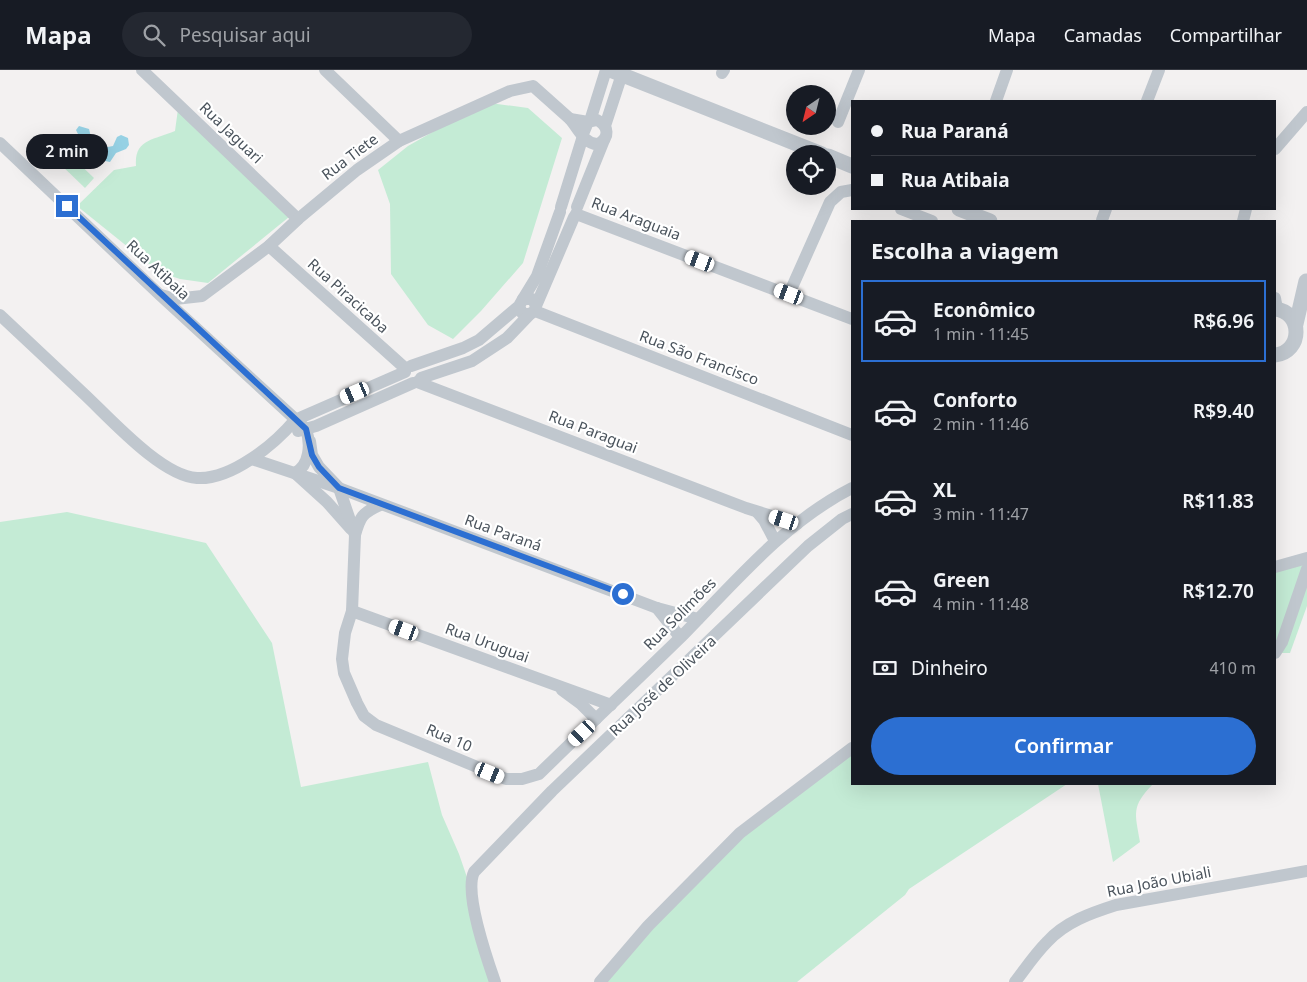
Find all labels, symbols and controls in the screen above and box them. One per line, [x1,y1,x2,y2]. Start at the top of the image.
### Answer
search box [122,12,472,57]
text: Mapa [25,18,92,51]
icon: search [140,21,168,49]
text: Pesquisar aqui [180,22,311,48]
text: Mapa [988,23,1036,47]
text: Camadas [1064,23,1142,47]
text: Compartilhar [1170,23,1282,47]
north arrow [786,85,836,135]
map controls [786,85,836,195]
street label: Rua Jaguari [196,97,268,167]
text: Rua Paraná [901,118,1009,144]
street label: Rua Tiete [317,129,382,184]
callout: 2 min [26,134,108,168]
text: 2 min [45,140,89,162]
button: locate [786,145,836,195]
text: Rua Atibaia [901,167,1010,193]
street label: Rua Araguaia [589,192,684,244]
route end [56,195,78,217]
street label: Rua Atibaia [123,235,195,304]
text: Escolha a viagem [871,235,1059,265]
car [683,249,716,273]
street label: Rua Piracicaba [304,254,393,337]
car [772,282,805,306]
text: Econômico [933,297,1035,323]
icon: car [873,299,918,344]
text: R$6.96 [1193,308,1254,334]
text: 1 min · 11:45 [933,323,1029,345]
street label: Rua São Francisco [637,325,762,389]
car [338,380,371,406]
text: Conforto [933,387,1017,413]
icon: car [873,389,918,434]
text: R$9.40 [1193,398,1254,424]
street label: Rua Paraguai [546,405,641,457]
text: 2 min · 11:46 [933,413,1029,435]
text: XL [933,477,956,503]
icon: car [873,479,918,524]
text: R$11.83 [1182,488,1254,514]
text: 3 min · 11:47 [933,503,1029,525]
car [767,508,800,532]
street label: Rua Paraná [462,509,545,555]
text: Green [933,567,990,593]
icon: car [873,569,918,614]
street label: Rua Solimões [639,573,720,654]
text: R$12.70 [1182,578,1254,604]
route start [612,583,634,605]
text: 4 min · 11:48 [933,593,1029,615]
car [387,618,420,642]
street label: Rua Uruguai [443,618,532,667]
street label: Rua José de Oliveira [605,631,720,740]
icon: cash [871,654,899,682]
text: Dinheiro [911,655,988,681]
text: 410 m [1209,657,1256,679]
car [565,717,598,749]
button: Confirmar [871,717,1256,775]
street label: Rua 10 [423,718,475,756]
car [473,760,506,786]
street label: Rua João Ubiali [1105,861,1213,901]

